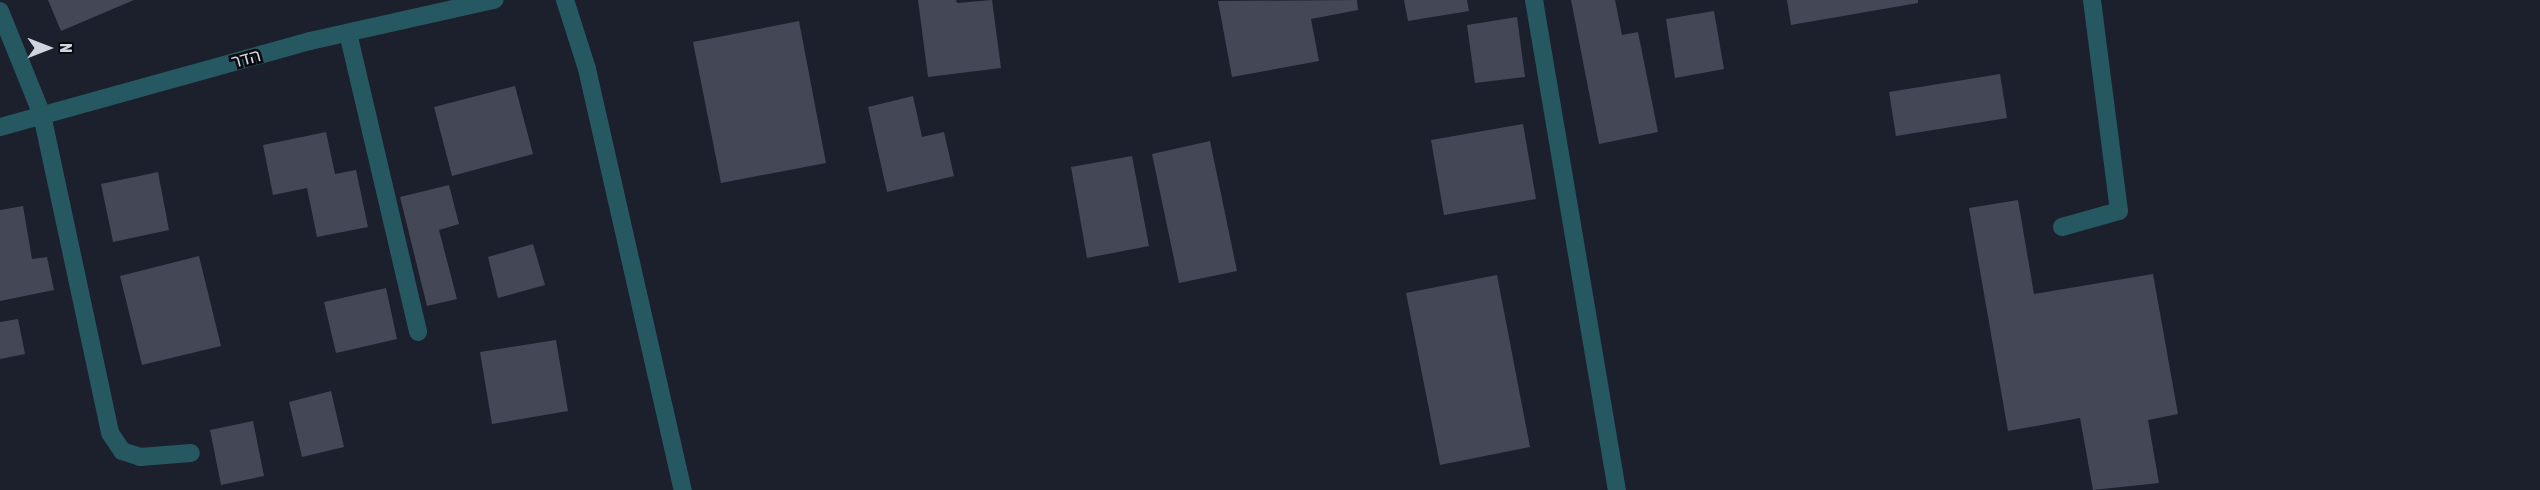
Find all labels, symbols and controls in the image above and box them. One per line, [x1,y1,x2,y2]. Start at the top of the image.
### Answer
north arrow [18,18,78,78]
text: N [57,43,75,53]
street label: הדר [229,45,263,73]

